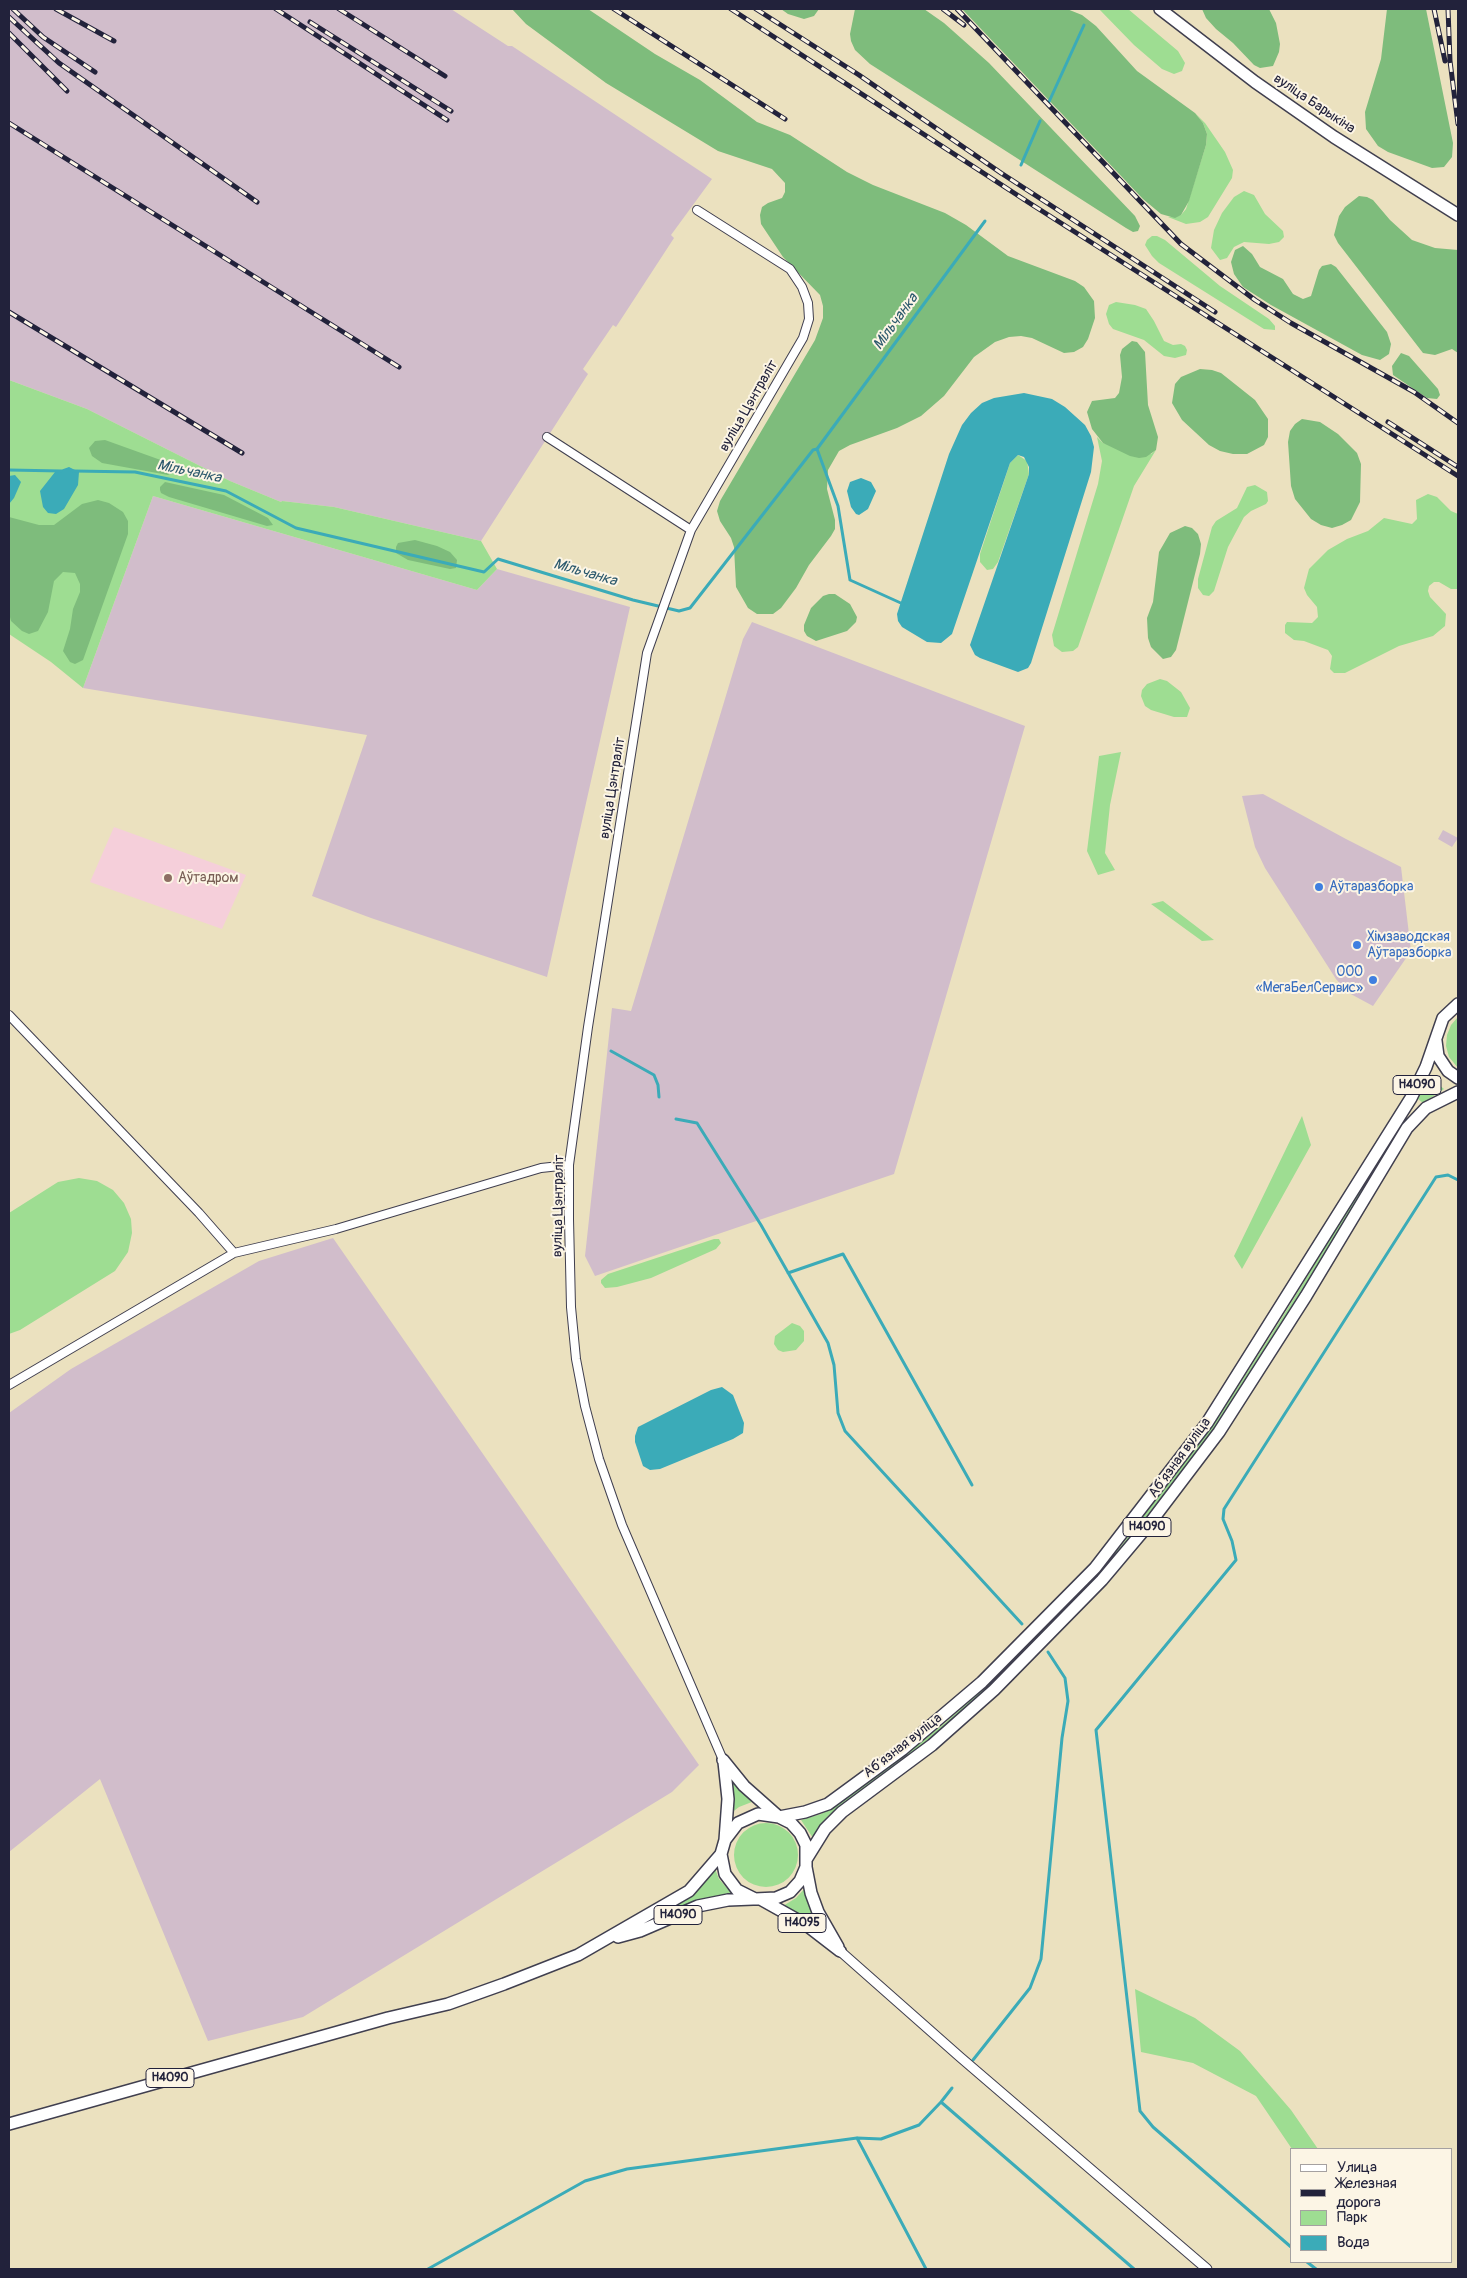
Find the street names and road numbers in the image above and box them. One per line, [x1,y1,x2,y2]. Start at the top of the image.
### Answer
street label: вуліца Барыкіна [1270,71,1358,137]
street label: вуліца Цэнтраліт [716,357,782,455]
street label: вуліца Цэнтраліт [597,736,629,840]
road number: Н4090 [1393,1076,1441,1094]
street label: вуліца Цэнтраліт [550,1155,568,1257]
street label: Абʼязная вуліца [1145,1415,1215,1501]
road number: Н4090 [1123,1518,1171,1536]
street label: Абʼязная вуліца [860,1710,946,1782]
road number: Н4090 [654,1906,702,1924]
road number: Н4095 [778,1914,826,1932]
road number: Н4090 [146,2068,194,2088]

